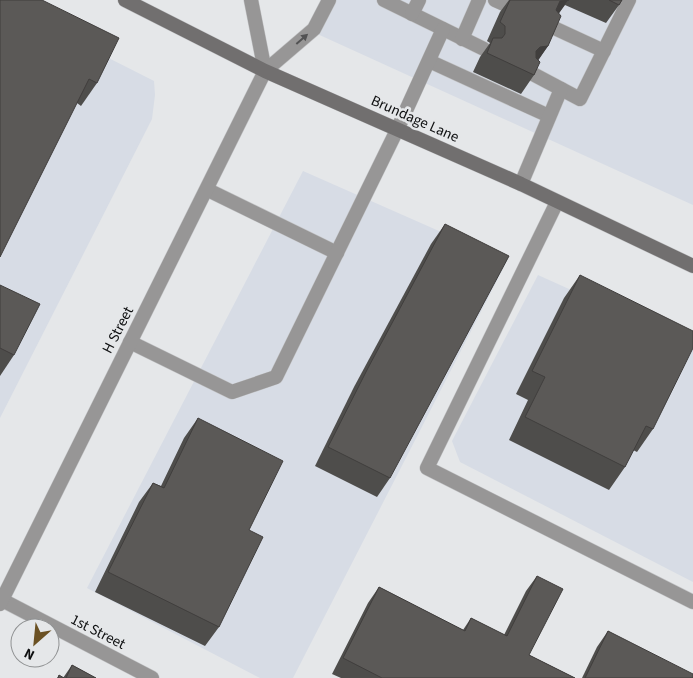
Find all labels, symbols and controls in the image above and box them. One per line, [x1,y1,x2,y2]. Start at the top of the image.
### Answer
one-way arrow [295,34,308,45]
street label: Brundage Lane [368,90,462,148]
street label: H Street [97,303,139,357]
street label: 1st Street [67,609,129,655]
north arrow [10,618,60,668]
text: N [21,643,38,665]

